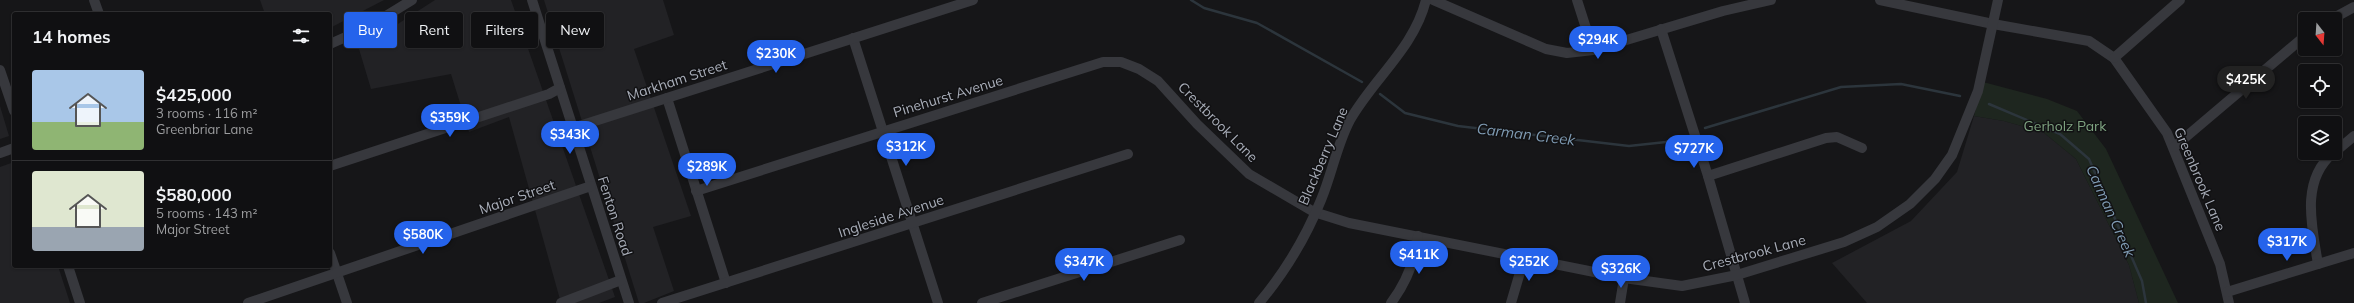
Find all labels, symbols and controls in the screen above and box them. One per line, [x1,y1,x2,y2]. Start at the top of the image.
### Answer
chip: Buy [344,12,397,48]
chip: Rent [405,12,463,48]
chip: Filters [471,12,538,48]
chip: New [546,12,604,48]
north arrow [2298,12,2342,56]
map controls [2298,12,2342,160]
icon: filters [290,25,312,47]
text: 14 homes [32,26,111,47]
pin: $294K [1570,26,1626,60]
text: $294K [1578,31,1618,47]
pin: $230K [748,40,804,74]
text: $230K [756,45,796,61]
street label: Markham Street [625,55,729,105]
button: locate [2298,64,2342,108]
pin: $425K [2218,66,2274,100]
street label: Pinehurst Avenue [891,71,1005,121]
text: $425K [2226,71,2266,87]
street label: Crestbrook Lane [1174,78,1262,166]
text: $425,000 [156,84,232,105]
icon: home [64,86,112,134]
pin: $359K [422,104,478,138]
street label: Blackberry Lane [1294,104,1352,208]
text: 3 rooms · 116 m² [156,105,257,121]
text: $359K [430,109,470,125]
button: layers [2298,116,2342,160]
park label: Gerholz Park [2024,117,2107,135]
water label: Carman Creek [1476,119,1578,150]
text: Greenbriar Lane [156,121,253,137]
pin: $343K [542,121,598,155]
street label: Greenbrook Lane [2170,125,2230,233]
text: $343K [550,126,590,142]
pin: $312K [878,133,934,167]
pin: $727K [1666,135,1722,169]
text: $312K [886,138,926,154]
text: $727K [1674,140,1714,156]
pin: $289K [679,153,735,187]
text: $289K [687,158,727,174]
water label: Carman Creek [2082,162,2140,261]
street label: Fenton Road [594,174,636,258]
street label: Major Street [477,176,557,218]
text: $580,000 [156,184,232,205]
icon: home [64,187,112,235]
street label: Ingleside Avenue [836,190,946,242]
text: 5 rooms · 143 m² [156,205,257,221]
text: Major Street [156,221,230,237]
pin: $580K [395,221,451,255]
text: $580K [403,226,443,242]
pin: $317K [2259,228,2315,262]
street label: Crestbrook Lane [1700,231,1808,275]
text: $317K [2267,233,2307,249]
pin: $411K [1391,241,1447,275]
text: $411K [1399,246,1439,262]
pin: $347K [1056,248,1112,282]
pin: $252K [1501,248,1557,282]
text: $347K [1064,253,1104,269]
text: $252K [1509,253,1549,269]
pin: $326K [1593,255,1649,289]
text: $326K [1601,260,1641,276]

